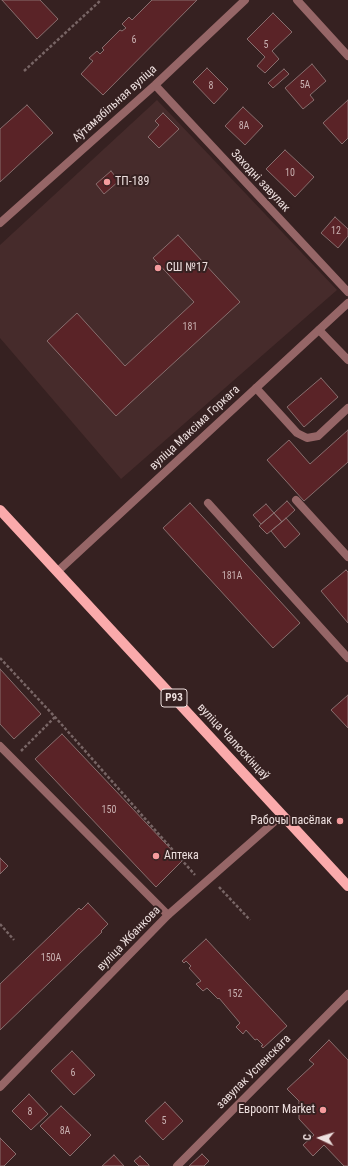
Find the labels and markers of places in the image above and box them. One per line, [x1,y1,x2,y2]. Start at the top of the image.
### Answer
place label: ТП-189 [115,175,149,189]
marker: ТП-189 [102,177,112,187]
place label: СШ №17 [166,261,208,275]
marker: СШ №17 [153,263,163,273]
place label: Рабочы пасёлак [250,814,332,828]
marker: Рабочы пасёлак [335,816,345,826]
place label: Аптека [164,849,199,863]
marker: Аптека [151,851,161,861]
place label: Евроопт Market [238,1103,315,1117]
marker: Евроопт Market [318,1105,328,1115]

